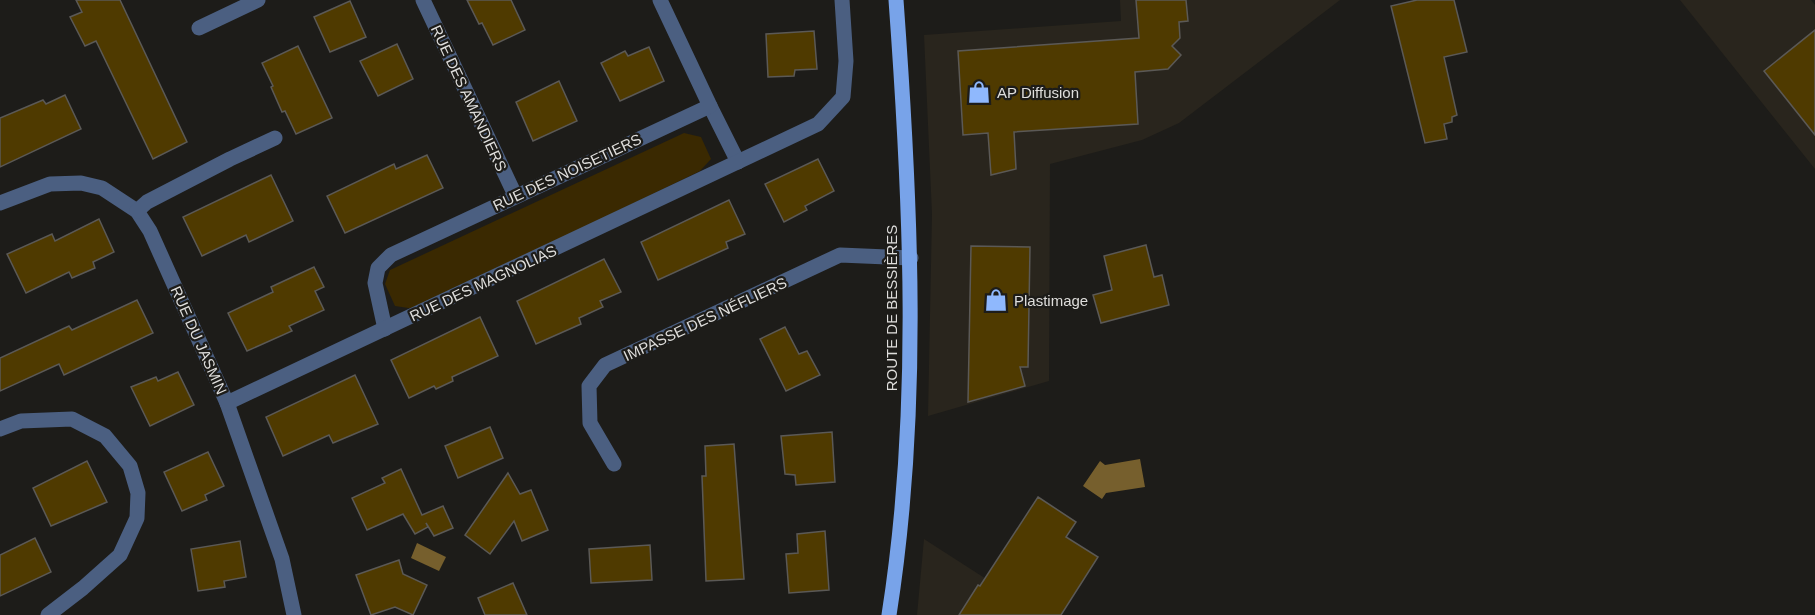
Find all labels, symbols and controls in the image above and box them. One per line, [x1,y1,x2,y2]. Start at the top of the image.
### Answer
street label: RUE DES AMANDIERS [428,22,510,174]
shop icon: AP Diffusion [966,79,992,105]
place label: AP Diffusion [997,84,1079,101]
street label: RUE DES NOISETIERS [490,130,644,214]
street label: ROUTE DE BESSIÈRES [883,225,900,391]
street label: RUE DES MAGNOLIAS [407,241,559,325]
street label: IMPASSE DES NÉFLIERS [621,274,789,364]
street label: RUE DU JASMIN [168,283,230,397]
shop icon: Plastimage [983,287,1009,313]
place label: Plastimage [1014,292,1088,309]

